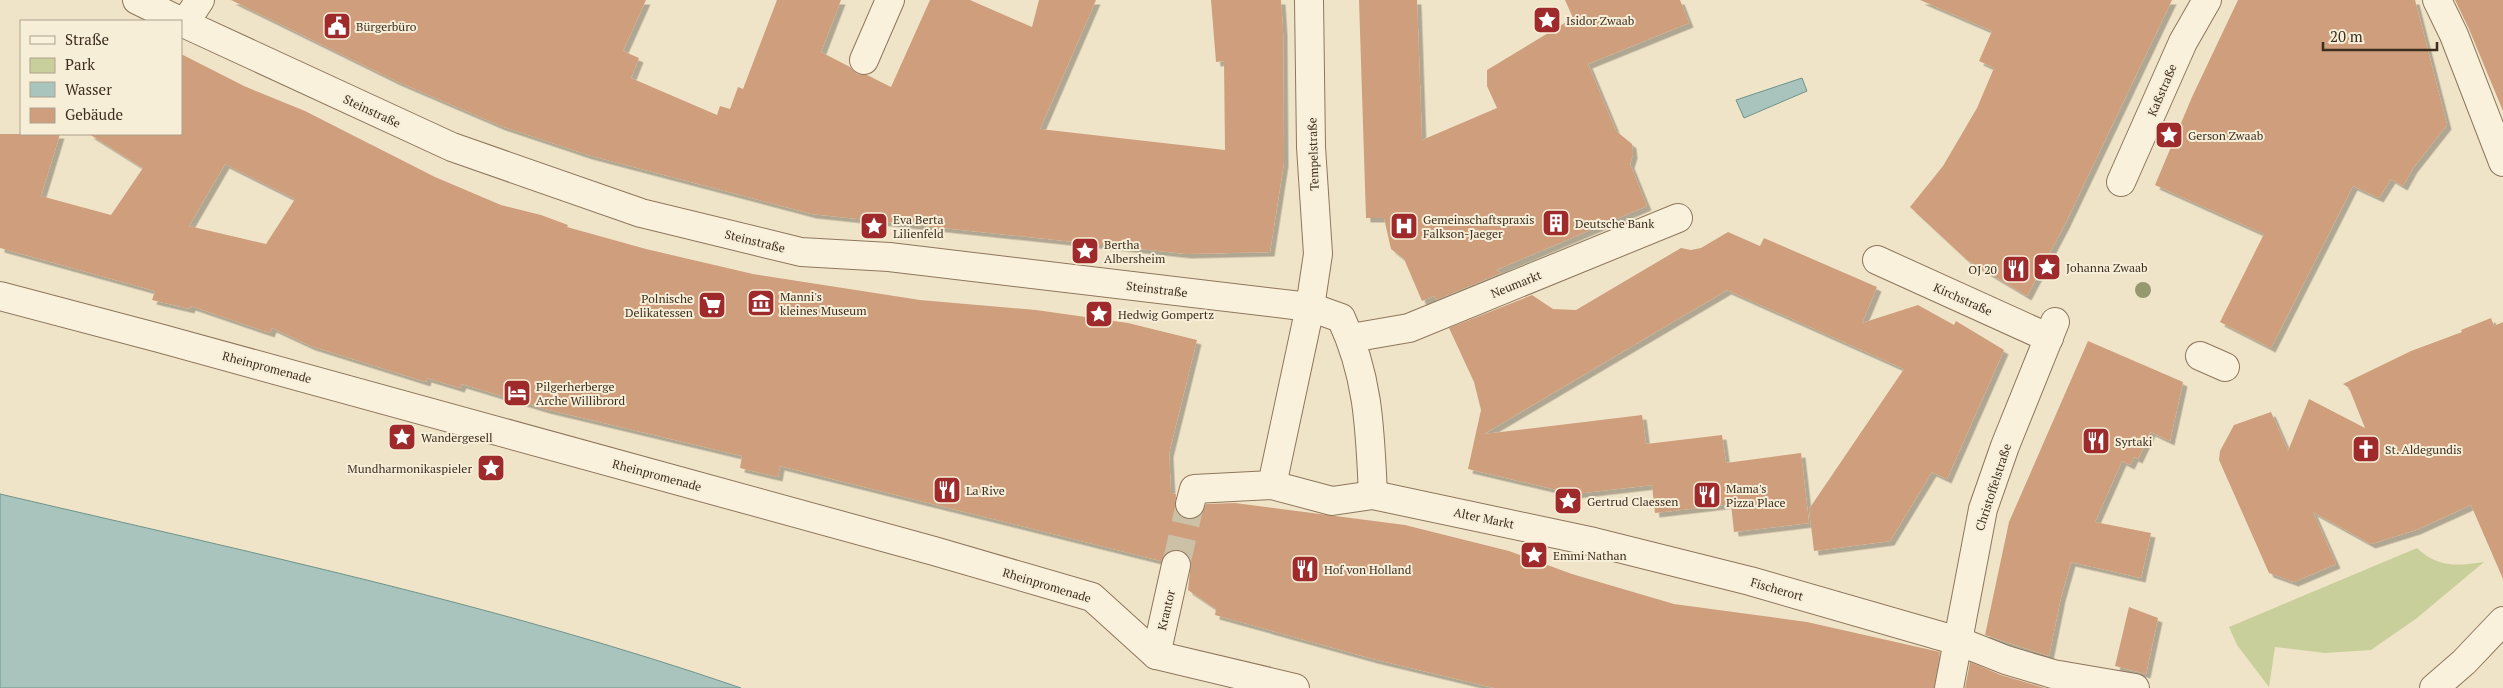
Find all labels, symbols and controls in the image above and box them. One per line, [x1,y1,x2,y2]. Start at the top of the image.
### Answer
place icon: Isidor Zwaab [1532,5,1562,35]
public building icon: Bürgerbüro [322,11,352,41]
place label: Isidor Zwaab [1566,13,1635,28]
place label: Bürgerbüro [356,19,417,34]
legend [20,20,182,135]
scale bar [2323,20,2437,52]
text: 20 m [2330,26,2363,46]
text: Straße [65,29,109,49]
text: Park [65,54,95,74]
street label: Kaßstraße [2144,62,2180,118]
text: Wasser [65,79,112,99]
street label: Steinstraße [341,91,403,131]
text: Gebäude [65,104,123,124]
street label: Tempelstraße [1304,117,1322,191]
place icon: Gerson Zwaab [2154,120,2184,150]
place label: Gerson Zwaab [2188,128,2264,143]
building icon: Deutsche Bank [1541,208,1571,238]
place icon: Eva Berta Lilienfeld [859,211,889,241]
hospital icon: Gemeinschaftspraxis Falkson-Jaeger [1389,211,1419,241]
place label: Eva Berta Lilienfeld [893,212,944,241]
place label: Gemeinschaftspraxis Falkson-Jaeger [1423,212,1534,241]
place label: Deutsche Bank [1575,216,1655,231]
street label: Steinstraße [723,226,787,256]
place icon: Bertha Albersheim [1070,236,1100,266]
place label: Bertha Albersheim [1104,237,1166,266]
place icon: Johanna Zwaab [2032,252,2062,282]
restaurant icon: OJ 20 [2001,254,2031,284]
place label: Johanna Zwaab [2066,260,2148,275]
place label: OJ 20 [1968,262,1997,277]
street label: Neumarkt [1488,267,1544,301]
street label: Steinstraße [1125,278,1189,300]
street label: Kirchstraße [1931,279,1995,319]
museum icon: Manni's kleines Museum [746,288,776,318]
place label: Manni's kleines Museum [780,289,867,318]
supermarket icon: Polnische Delikatessen [697,290,727,320]
place label: Polnische Delikatessen [625,291,693,320]
place icon: Hedwig Gompertz [1084,299,1114,329]
place label: Hedwig Gompertz [1118,307,1214,322]
street label: Rheinpromenade [221,348,313,386]
hotel icon: Pilgerherberge Arche Willibrord [502,378,532,408]
place label: Pilgerherberge Arche Willibrord [536,379,625,408]
place icon: Wandergesell [387,422,417,452]
restaurant icon: Syrtaki [2081,426,2111,456]
place label: Wandergesell [421,430,493,445]
place label: Syrtaki [2115,434,2153,449]
church icon: St. Aldegundis [2351,434,2381,464]
street label: Christoffelstraße [1972,441,2014,533]
place label: St. Aldegundis [2385,442,2462,457]
place icon: Mundharmonikaspieler [476,453,506,483]
street label: Rheinpromenade [611,456,703,494]
place label: Mundharmonikaspieler [347,461,472,476]
restaurant icon: La Rive [932,475,962,505]
restaurant icon: Mama's Pizza Place [1692,480,1722,510]
place label: Mama's Pizza Place [1726,481,1785,510]
place label: La Rive [966,483,1005,498]
place icon: Gertrud Claessen [1553,486,1583,516]
place label: Gertrud Claessen [1587,494,1678,509]
street label: Alter Markt [1452,504,1516,532]
place icon: Emmi Nathan [1519,540,1549,570]
place label: Emmi Nathan [1553,548,1627,563]
restaurant icon: Hof von Holland [1290,554,1320,584]
place label: Hof von Holland [1324,562,1412,577]
street label: Rheinpromenade [1001,564,1093,606]
street label: Fischerort [1749,574,1806,604]
street label: Krantor [1154,588,1178,632]

